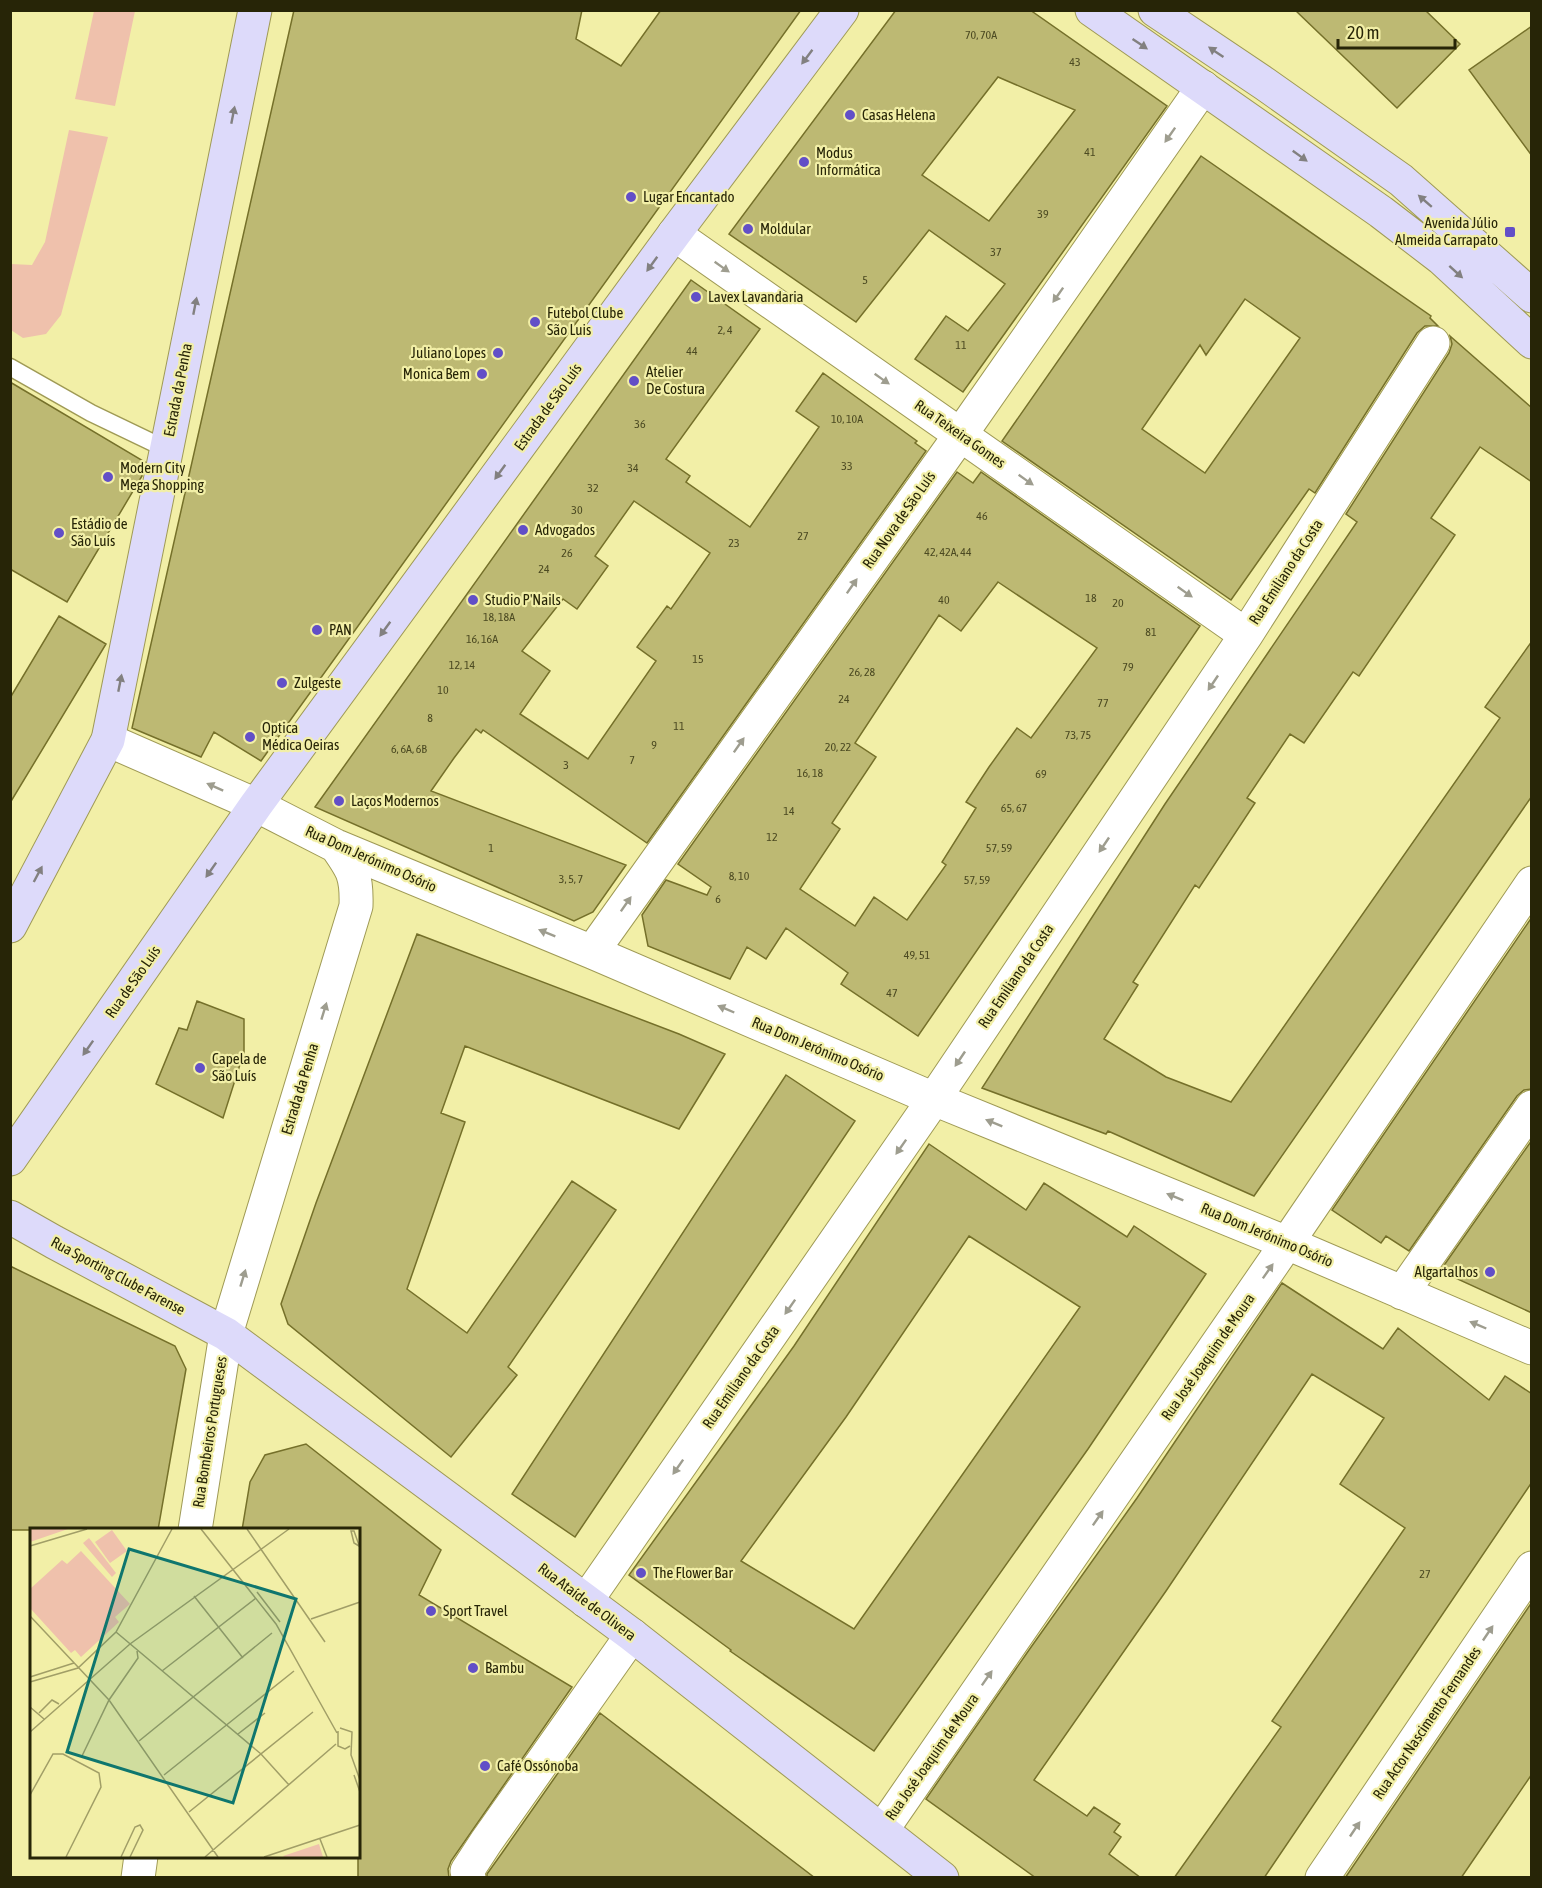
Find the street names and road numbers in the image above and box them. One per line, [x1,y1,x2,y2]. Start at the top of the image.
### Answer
street label: Estrada da Penha [160,342,195,438]
street label: Estrada de São Luís [510,360,585,454]
street label: Rua Teixeira Gomes [912,396,1009,471]
street label: Rua Nova de São Luís [859,468,938,572]
street label: Rua Emiliano da Costa [1245,516,1326,627]
street label: Rua Dom Jerónimo Osório [303,822,439,895]
street label: Rua Emiliano da Costa [975,920,1057,1031]
street label: Rua de São Luís [102,942,164,1021]
street label: Rua Dom Jerónimo Osório [750,1013,887,1084]
street label: Estrada da Penha [278,1041,322,1137]
street label: Rua Dom Jerónimo Osório [1199,1199,1336,1270]
street label: Rua Sporting Clube Farense [48,1233,188,1318]
street label: Rua José Joaquim de Moura [1157,1290,1258,1423]
street label: Rua Emiliano da Costa [699,1322,782,1431]
street label: Rua Bombeiros Portugueses [189,1355,230,1509]
street label: Rua Ataíde de Olivera [535,1559,640,1644]
street label: Rua Actor Nascimento Fernandes [1369,1643,1484,1802]
street label: Rua José Joaquim de Moura [881,1690,982,1823]

